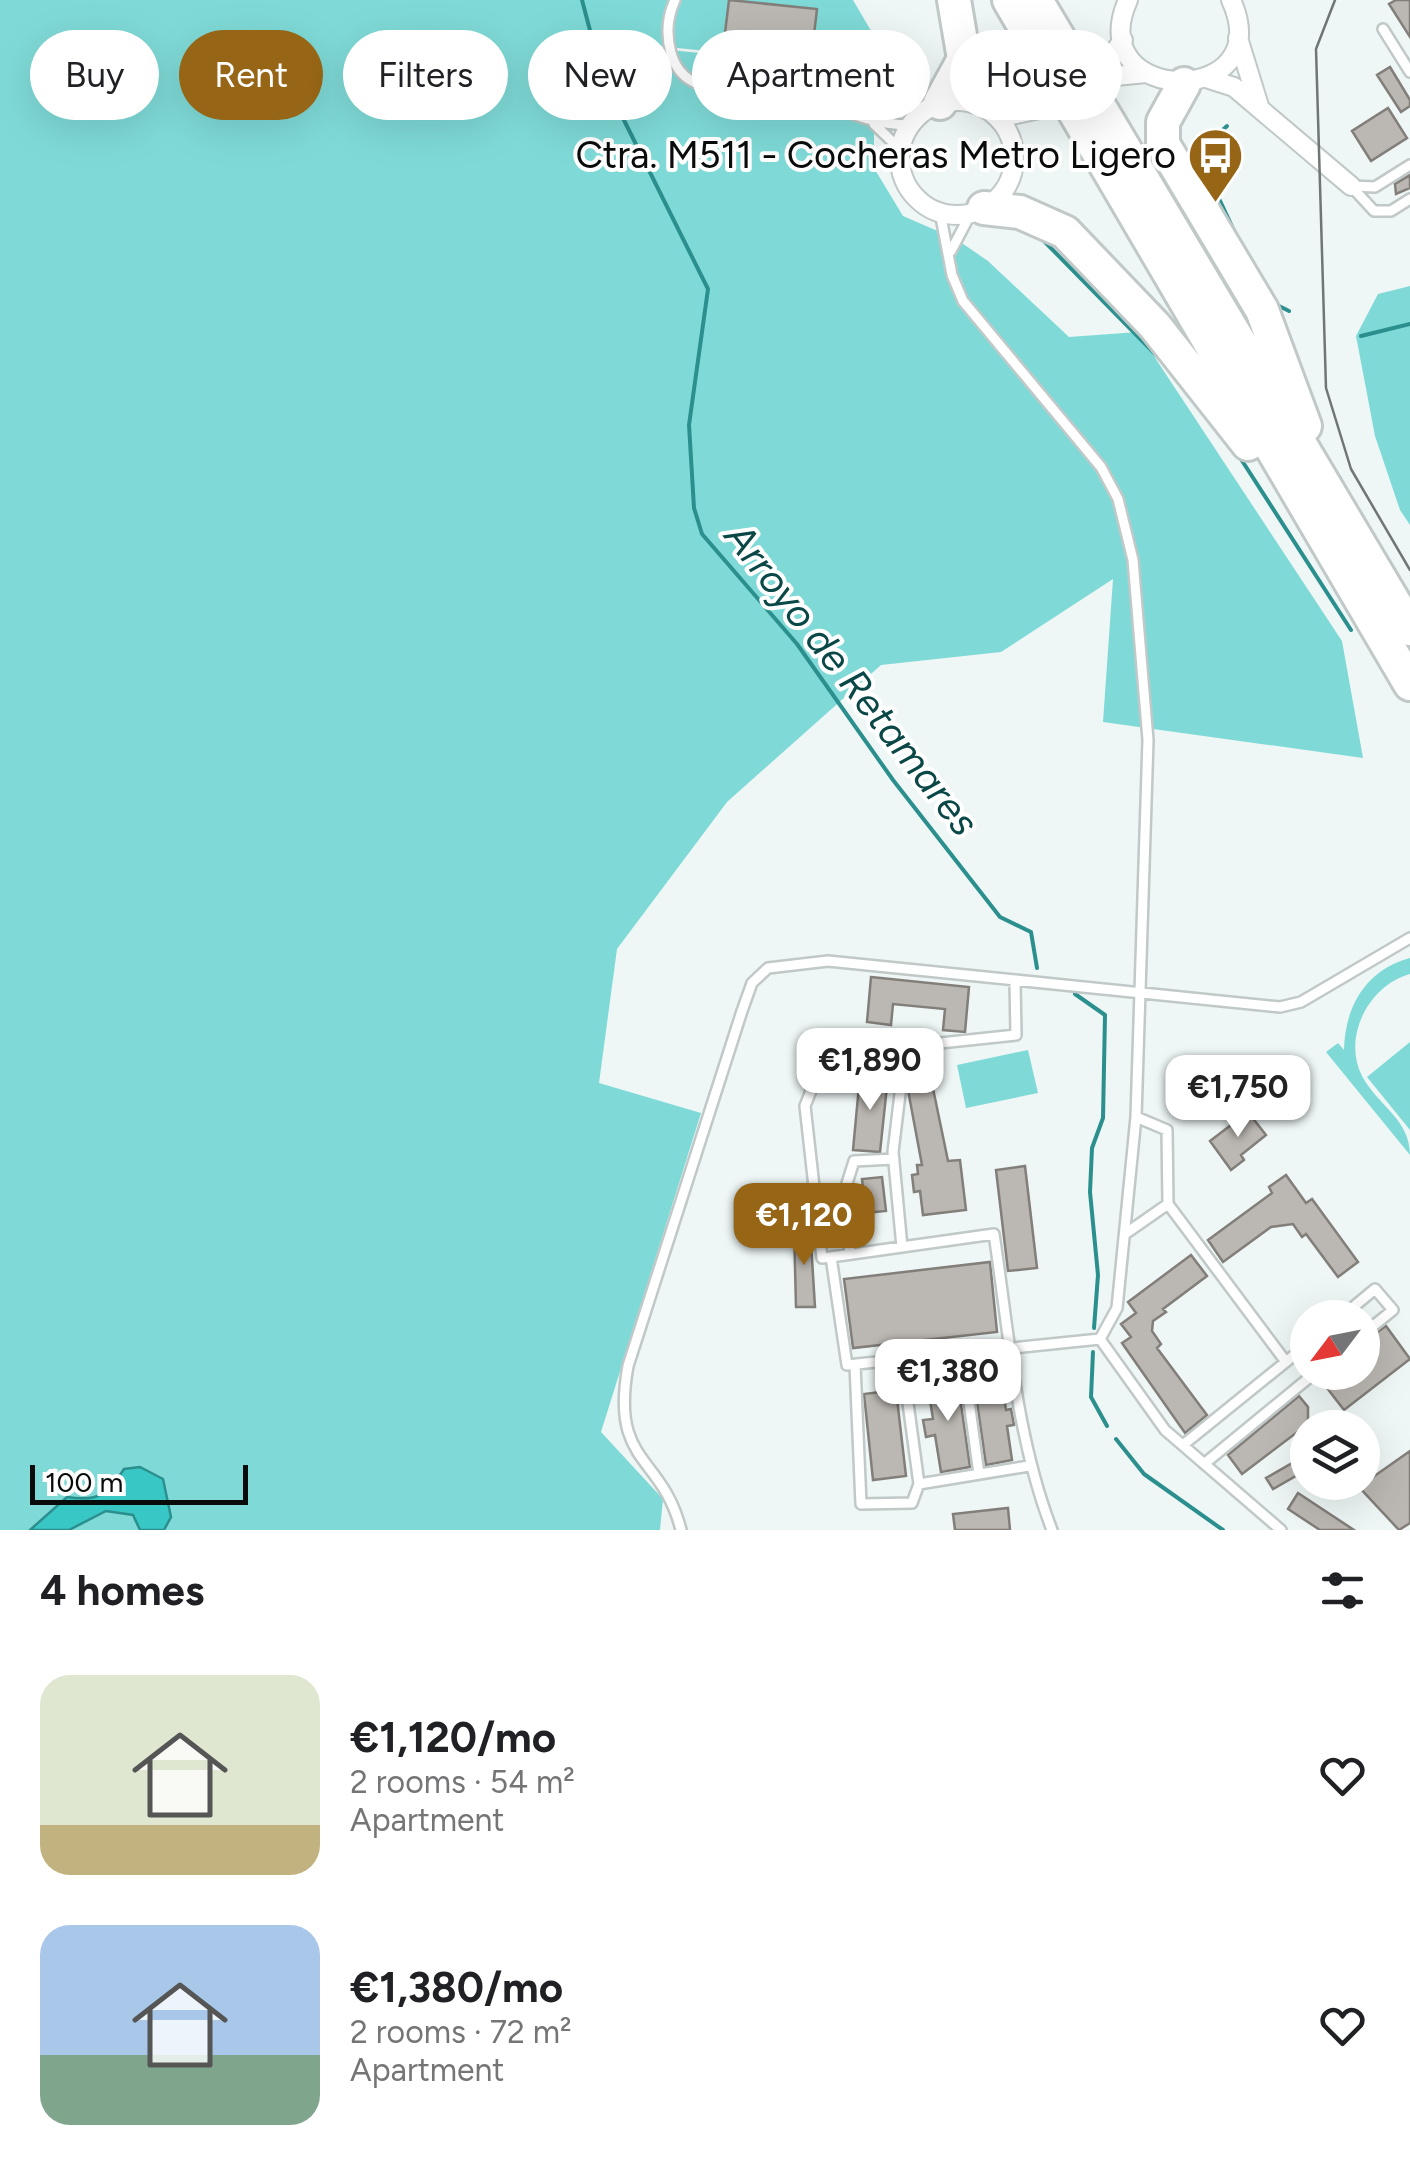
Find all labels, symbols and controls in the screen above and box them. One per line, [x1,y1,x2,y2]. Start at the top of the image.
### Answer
chip: Buy [30,30,159,120]
chip: Rent [179,30,323,120]
chip: Filters [343,30,508,120]
chip: New [528,30,672,120]
chip: Apartment [692,30,930,120]
chip: House [950,30,1122,120]
bus stop icon: Ctra. M511 - Cocheras Metro Ligero [1185,125,1245,204]
place label: Ctra. M511 - Cocheras Metro Ligero [575,132,1176,178]
water label: Arroyo de Retamares [714,511,989,845]
pin: €1,890 [789,1028,951,1113]
text: €1,890 [819,1041,921,1079]
pin: €1,750 [1157,1055,1319,1140]
text: €1,750 [1187,1068,1289,1106]
pin: €1,120 [723,1183,885,1268]
text: €1,120 [756,1196,852,1234]
north arrow [1290,1300,1380,1390]
map controls [1290,1300,1380,1500]
pin: €1,380 [867,1339,1029,1424]
text: €1,380 [897,1352,999,1390]
button: layers [1290,1410,1380,1500]
scale bar [30,1460,248,1504]
text: 100 m [45,1465,123,1499]
icon: filters [1315,1563,1370,1618]
text: 4 homes [40,1565,204,1616]
text: €1,120/mo [350,1712,556,1763]
icon: home [120,1715,240,1835]
icon: heart [1315,1748,1370,1803]
text: 2 rooms · 54 m² [350,1763,575,1801]
text: Apartment [350,1801,504,1839]
text: €1,380/mo [350,1962,563,2013]
icon: home [120,1965,240,2085]
icon: heart [1315,1998,1370,2053]
text: 2 rooms · 72 m² [350,2013,572,2051]
text: Apartment [350,2051,504,2089]

